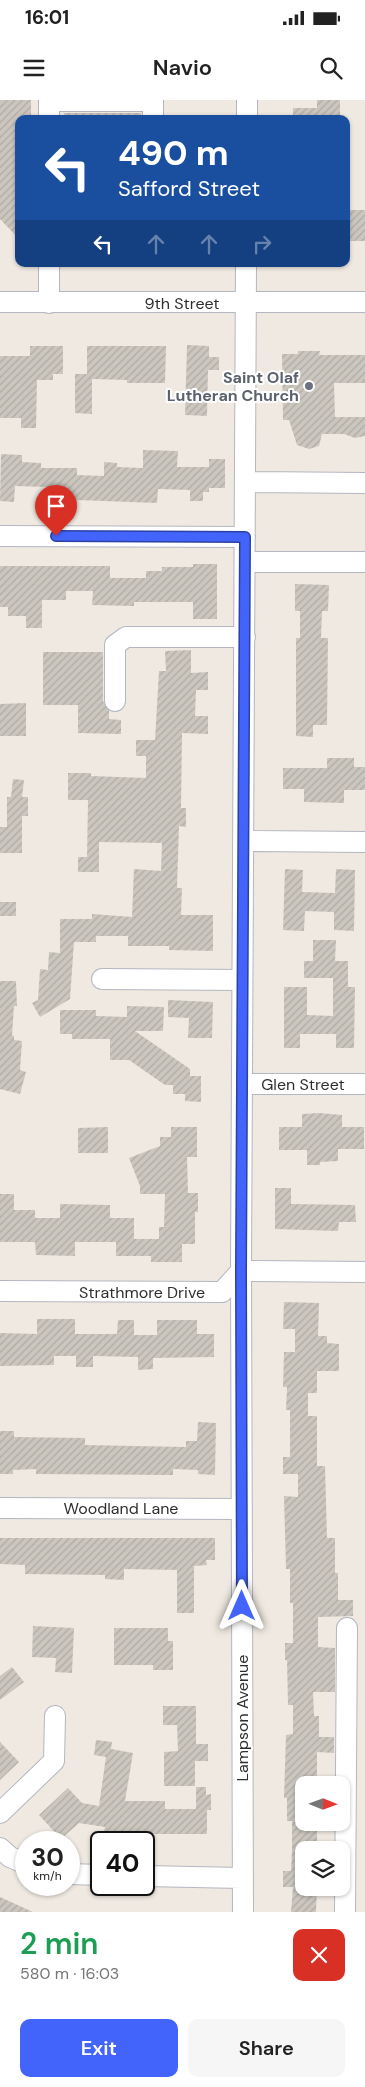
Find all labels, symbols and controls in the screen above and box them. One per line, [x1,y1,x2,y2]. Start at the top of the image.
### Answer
text: 16:01 [25,5,69,30]
text: Navio [153,53,212,82]
icon: menu [20,54,48,82]
icon: search [317,54,345,82]
text: 490 m [118,130,229,176]
icon: left [35,135,100,200]
text: Safford Street [118,174,260,203]
icon: left [89,230,117,258]
icon: ahead [142,230,170,258]
icon: ahead [195,230,223,258]
icon: right [248,230,276,258]
street label: 9th Street [144,293,220,314]
place label: Saint Olaf Lutheran Church [167,367,299,406]
marker: Saint Olaf Lutheran Church [303,380,315,392]
pin [35,485,77,536]
icon: arrive [42,492,70,520]
street label: Glen Street [261,1074,345,1095]
street label: Strathmore Drive [79,1282,205,1303]
street label: Woodland Lane [64,1498,178,1519]
position arrow [215,1579,267,1631]
street label: Lampson Avenue [232,1655,253,1781]
north arrow [295,1776,350,1831]
map controls [295,1776,350,1896]
speed limit sign: 40 [90,1831,155,1896]
text: 30 [31,1841,64,1874]
button: layers [295,1841,350,1896]
text: km/h [33,1868,62,1884]
text: 2 min [20,1924,98,1963]
button: close [293,1929,345,1981]
text: 580 m · 16:03 [20,1963,119,1984]
button: Exit [20,2019,178,2077]
button: Share [188,2019,345,2077]

